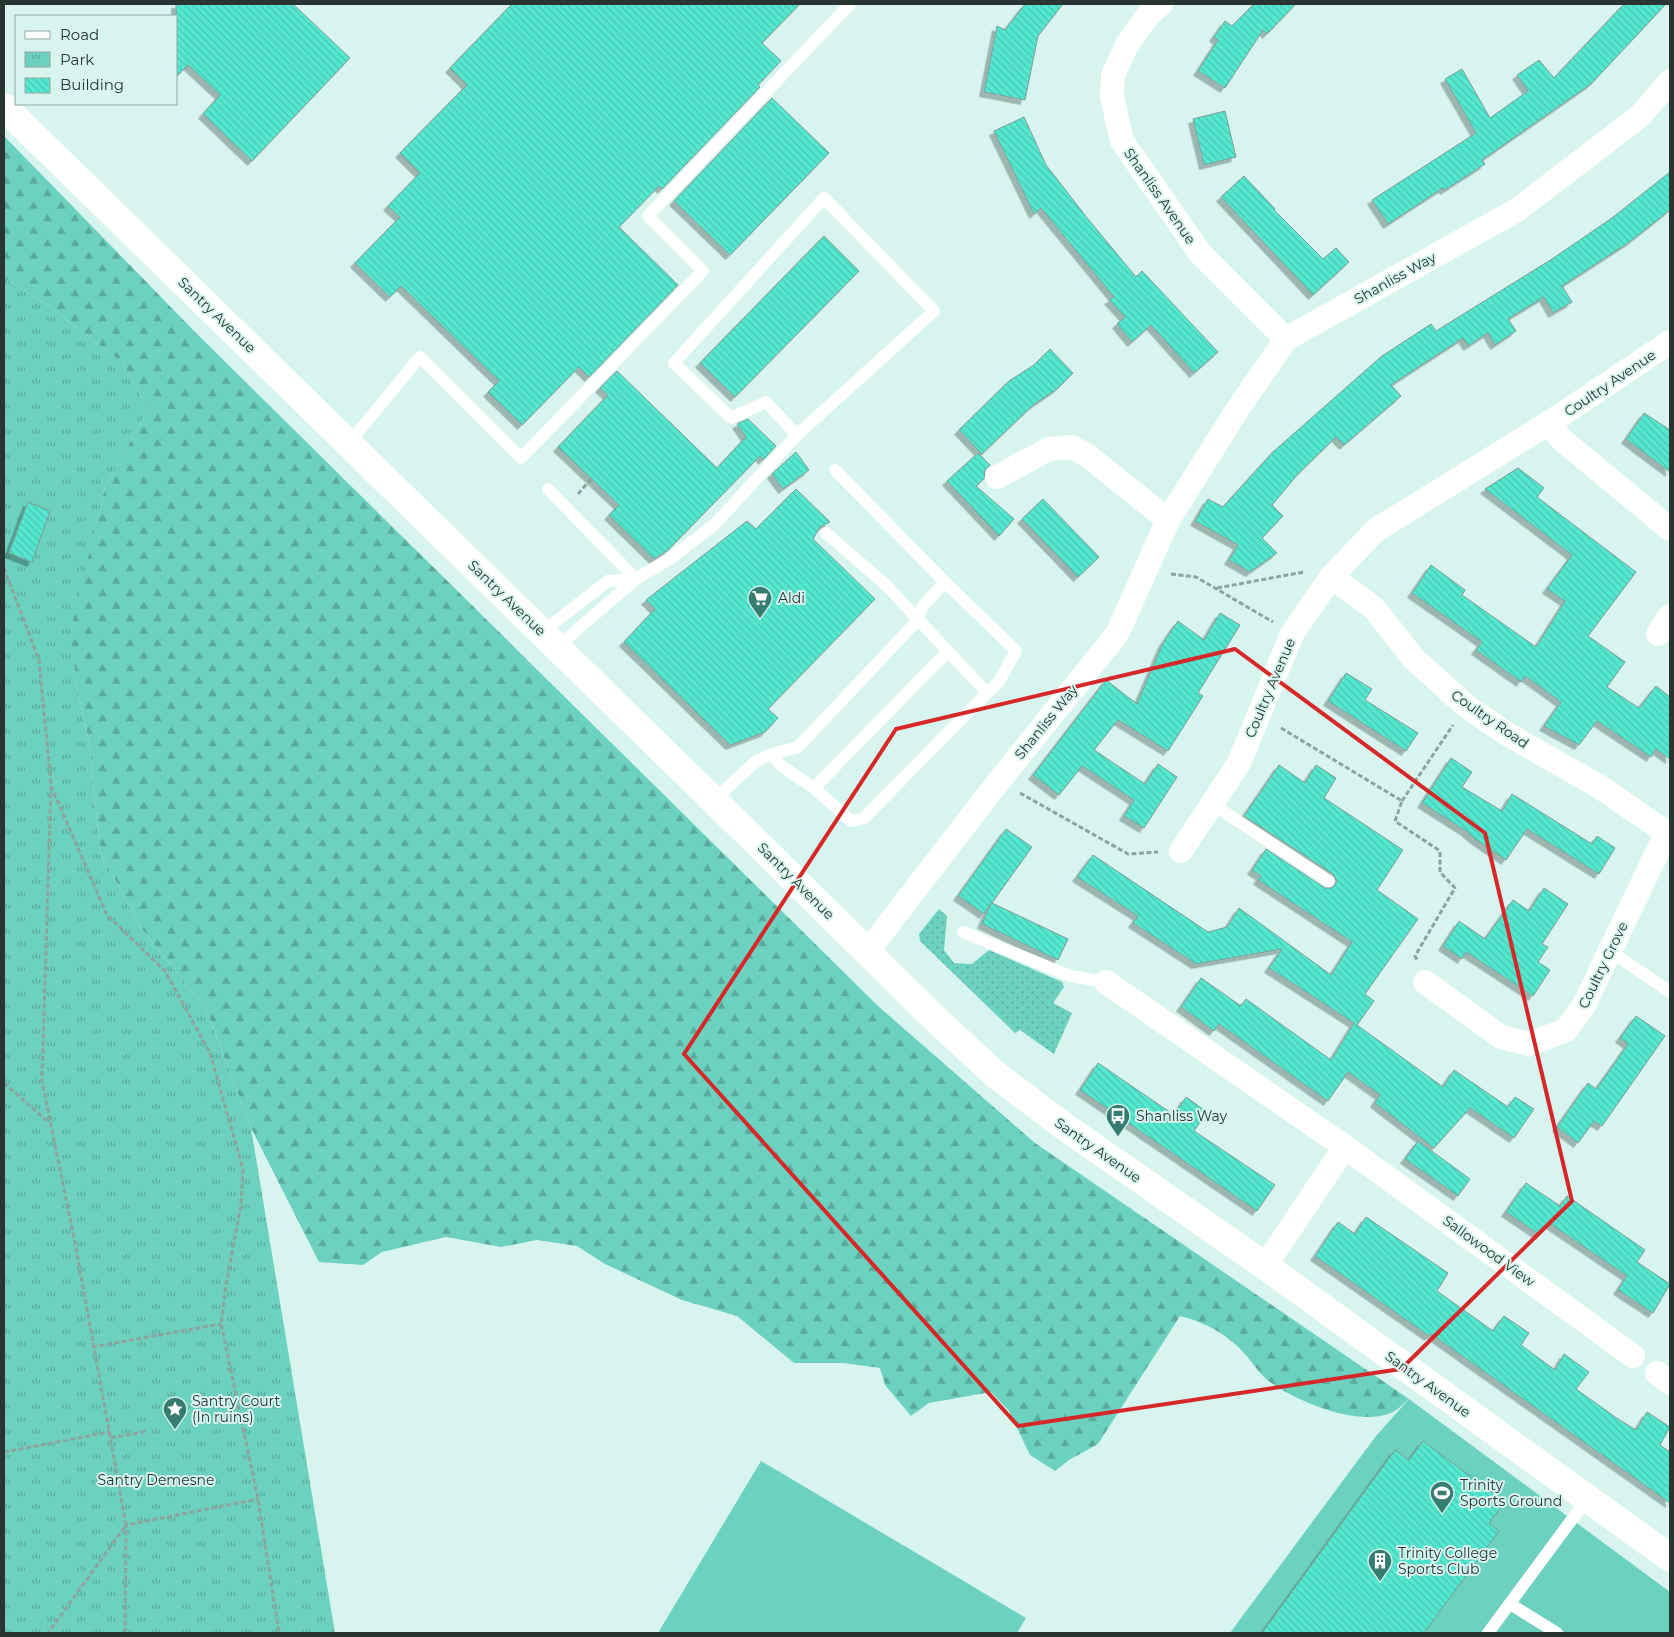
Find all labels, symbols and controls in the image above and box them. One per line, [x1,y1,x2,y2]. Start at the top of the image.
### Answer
legend [15,15,178,105]
text: Road [60,25,99,44]
text: Park [60,50,94,69]
text: Building [60,75,124,94]
street label: Shanliss Avenue [1120,144,1200,248]
street label: Shanliss Way [1351,248,1440,308]
street label: Santry Avenue [174,273,260,357]
street label: Coultry Avenue [1561,346,1659,420]
street label: Santry Avenue [464,556,550,640]
supermarket icon: Aldi [747,585,773,619]
place label: Aldi [778,589,805,607]
street label: Coultry Avenue [1241,635,1299,741]
street label: Shanliss Way [1010,681,1082,763]
street label: Coultry Road [1448,686,1532,752]
street label: Santry Avenue [754,839,838,923]
street label: Coultry Grove [1574,919,1632,1011]
bus stop icon: Shanliss Way [1105,1103,1131,1137]
place label: Shanliss Way [1136,1107,1227,1125]
street label: Santry Avenue [1051,1113,1145,1187]
street label: Sallowood View [1439,1211,1539,1291]
street label: Santry Avenue [1382,1347,1474,1421]
place label: Santry Court (In ruins) [192,1392,280,1426]
place icon: Santry Court (In ruins) [162,1396,188,1430]
park label: Santry Demesne [98,1471,214,1489]
place label: Trinity Sports Ground [1460,1476,1562,1510]
sports icon: Trinity Sports Ground [1429,1480,1455,1514]
place label: Trinity College Sports Club [1398,1544,1497,1578]
building icon: Trinity College Sports Club [1367,1548,1393,1582]

